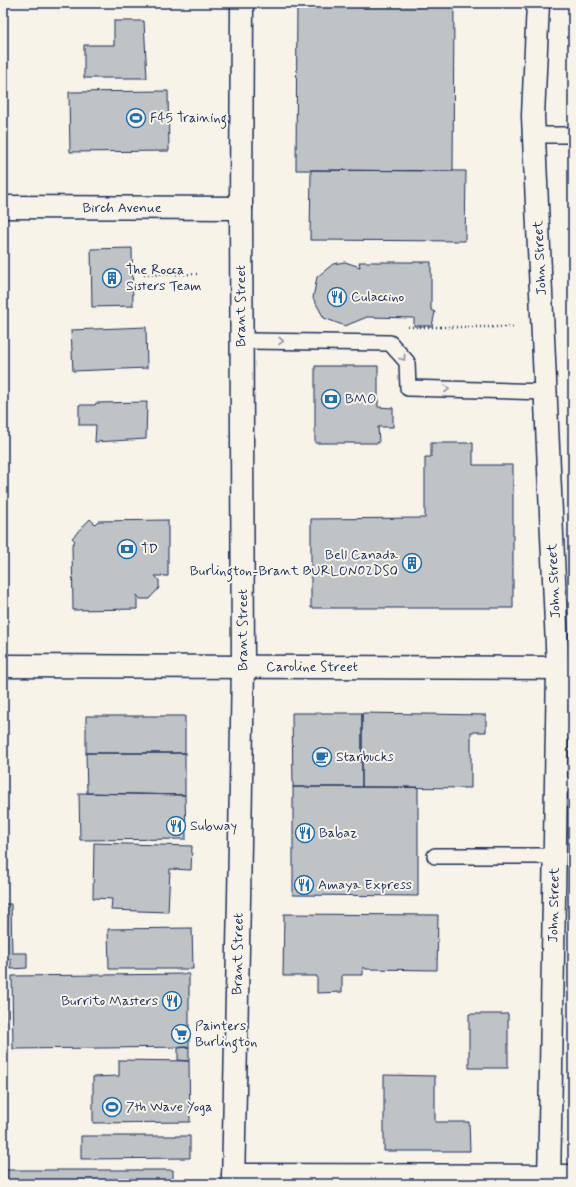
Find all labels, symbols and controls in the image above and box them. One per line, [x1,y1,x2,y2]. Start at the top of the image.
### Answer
sports icon: F45 Training [125,107,147,129]
place label: F45 Training [150,109,227,129]
street label: Birch Avenue [82,199,162,217]
street label: John Street [529,219,551,296]
place label: The Rocca Sisters Team [126,261,201,295]
street label: Brant Street [232,265,250,347]
building icon: The Rocca Sisters Team [101,267,123,289]
restaurant icon: Culaccino [326,286,348,308]
place label: Culaccino [351,288,404,306]
one-way arrow [278,337,284,346]
one-way arrow [398,354,405,361]
one-way arrow [444,385,450,393]
bank icon: BMO [320,388,342,410]
place label: BMO [345,390,376,408]
bank icon: TD [116,538,138,560]
place label: TD [141,540,158,558]
street label: John Street [543,542,565,619]
place label: Bell Canada Burlington-Brant BURLON02DS0 [190,546,399,582]
building icon: Bell Canada Burlington-Brant BURLON02DS0 [401,552,423,574]
street label: Brant Street [234,589,252,671]
street label: Caroline Street [266,658,358,676]
cafe icon: Starbucks [311,746,333,768]
place label: Starbucks [336,748,394,766]
restaurant icon: Subway [165,815,187,837]
place label: Subway [190,817,237,835]
restaurant icon: Babaz [294,822,316,844]
place label: Babaz [319,824,357,842]
street label: John Street [544,866,564,943]
restaurant icon: Amaya Express [293,874,315,896]
place label: Amaya Express [318,876,412,894]
street label: Brant Street [228,913,248,995]
restaurant icon: Burrito Masters [161,990,183,1012]
place label: Burrito Masters [61,992,158,1010]
place label: Painters Burlington [195,1017,257,1053]
supermarket icon: Painters Burlington [170,1023,192,1045]
sports icon: 7th Wave Yoga [101,1096,123,1118]
place label: 7th Wave Yoga [126,1098,213,1116]

